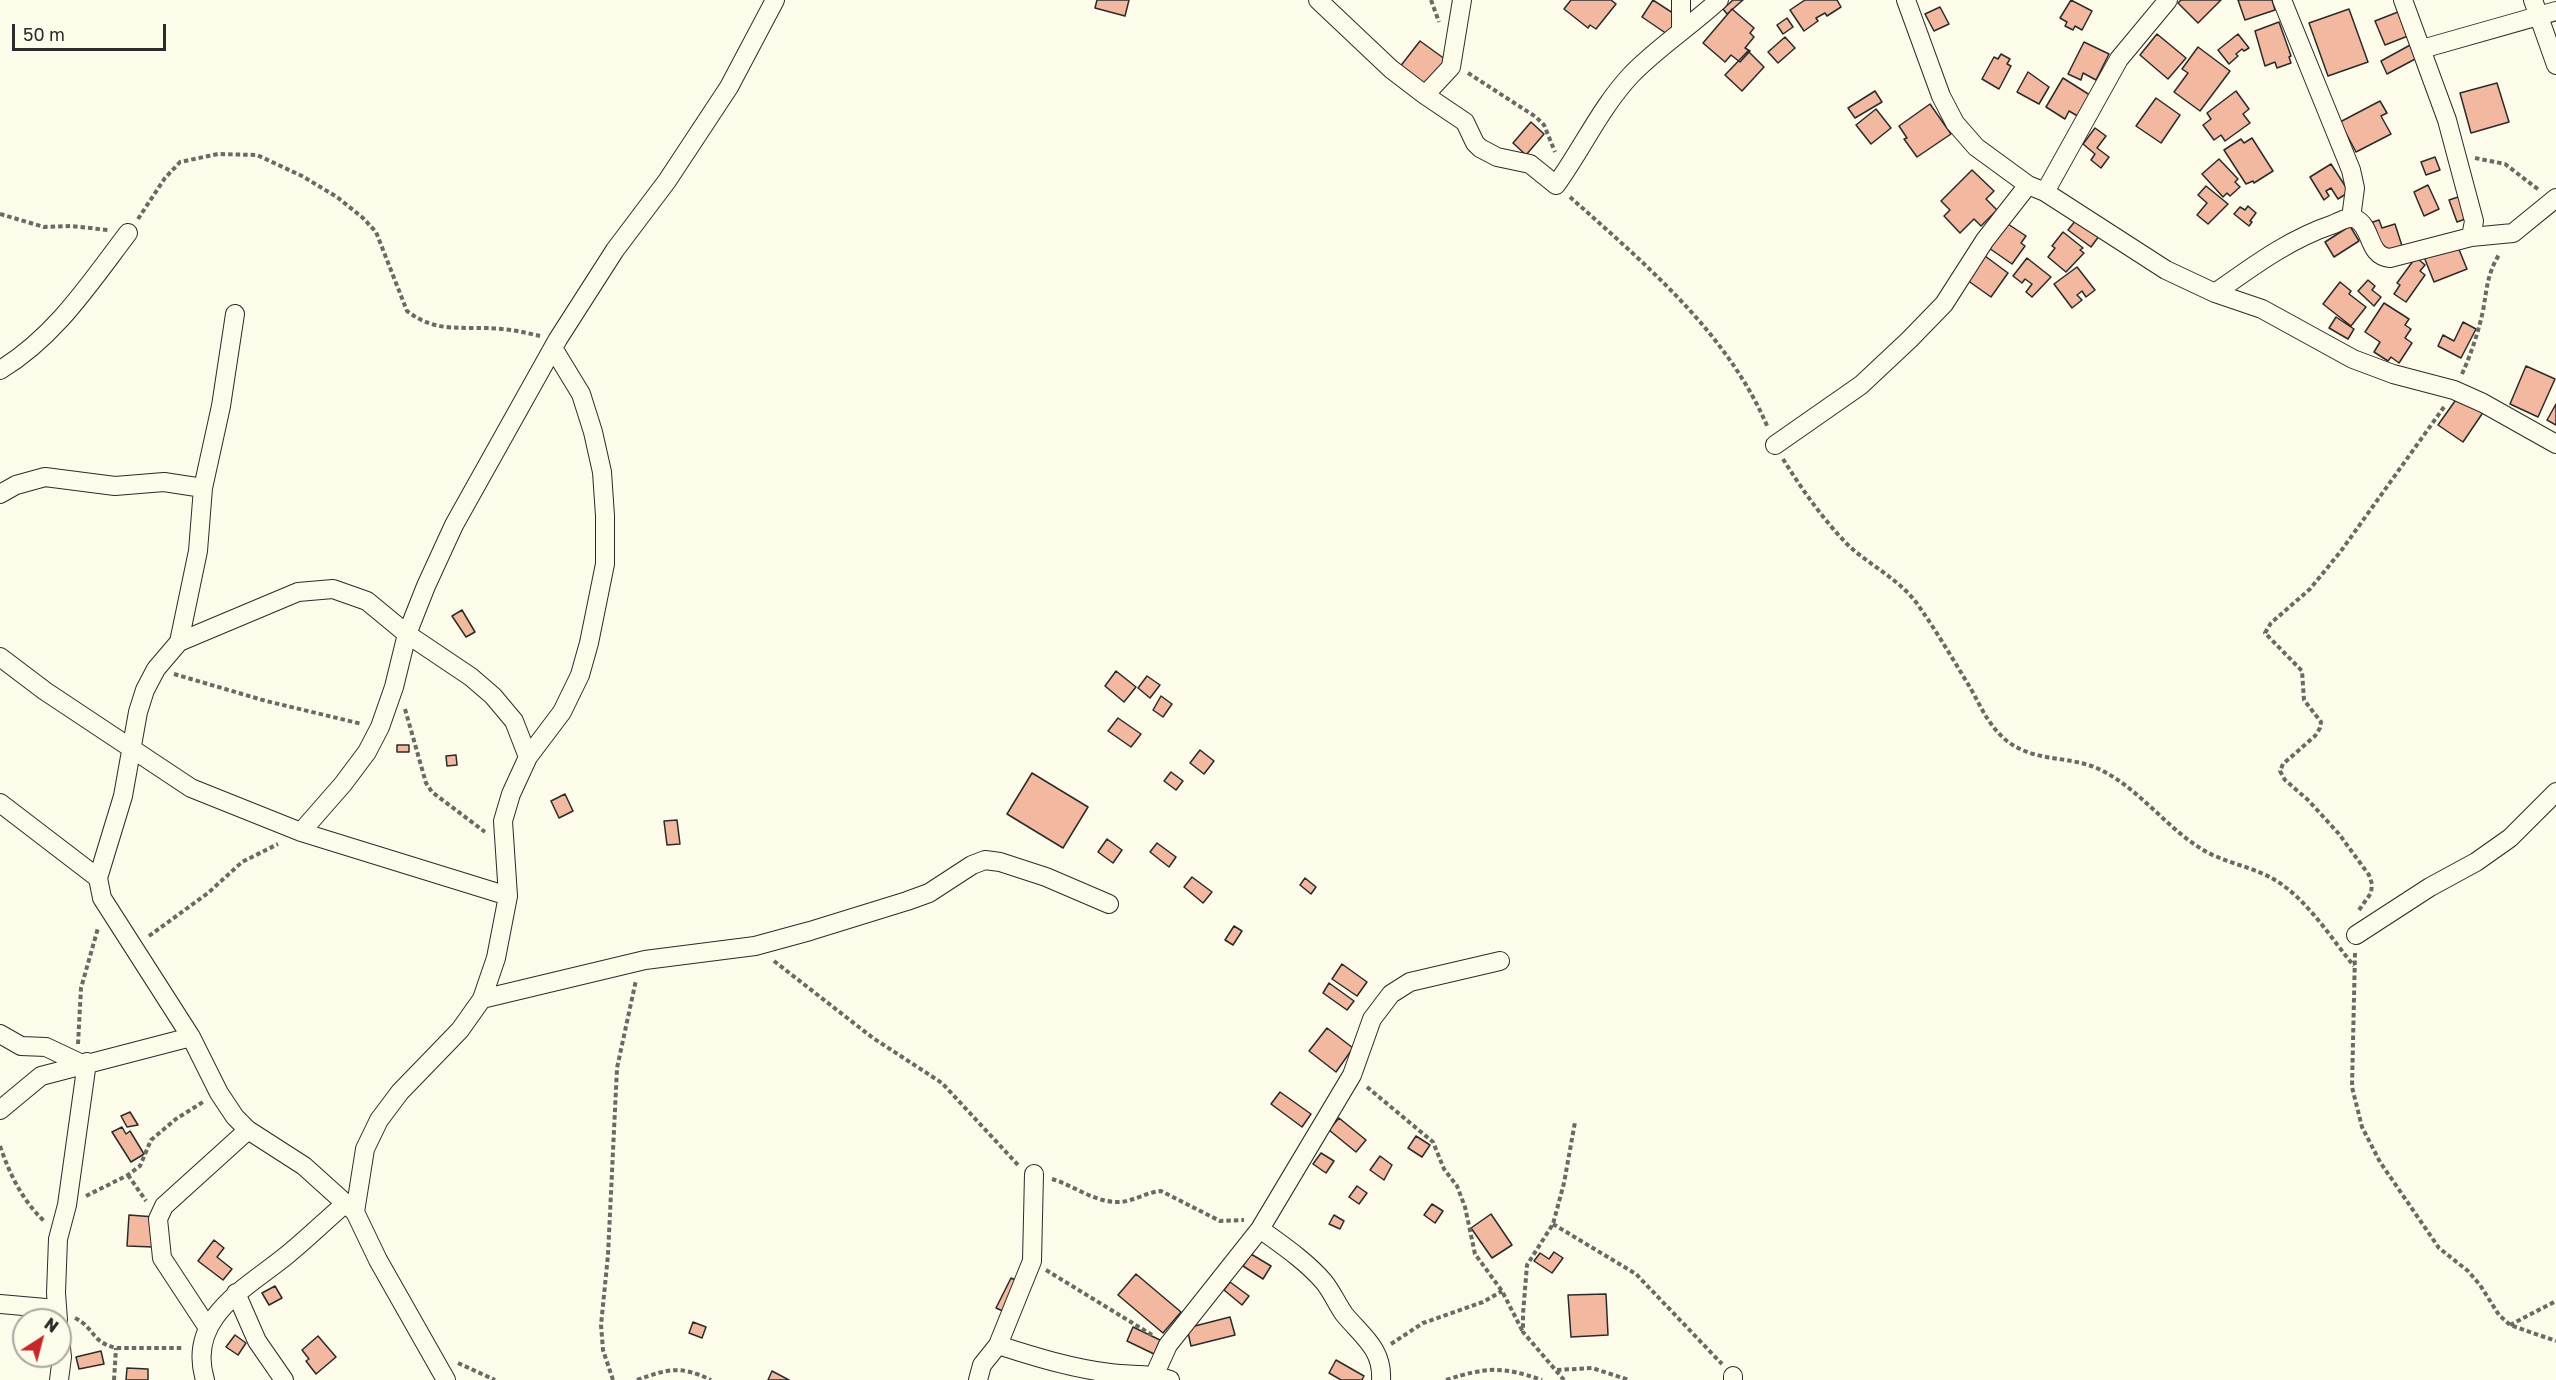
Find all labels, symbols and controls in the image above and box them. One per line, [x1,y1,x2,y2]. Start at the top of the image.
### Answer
scale bar [15,12,170,50]
text: 50 m [23,23,65,45]
north arrow [12,1308,72,1368]
text: N [41,1313,62,1337]

